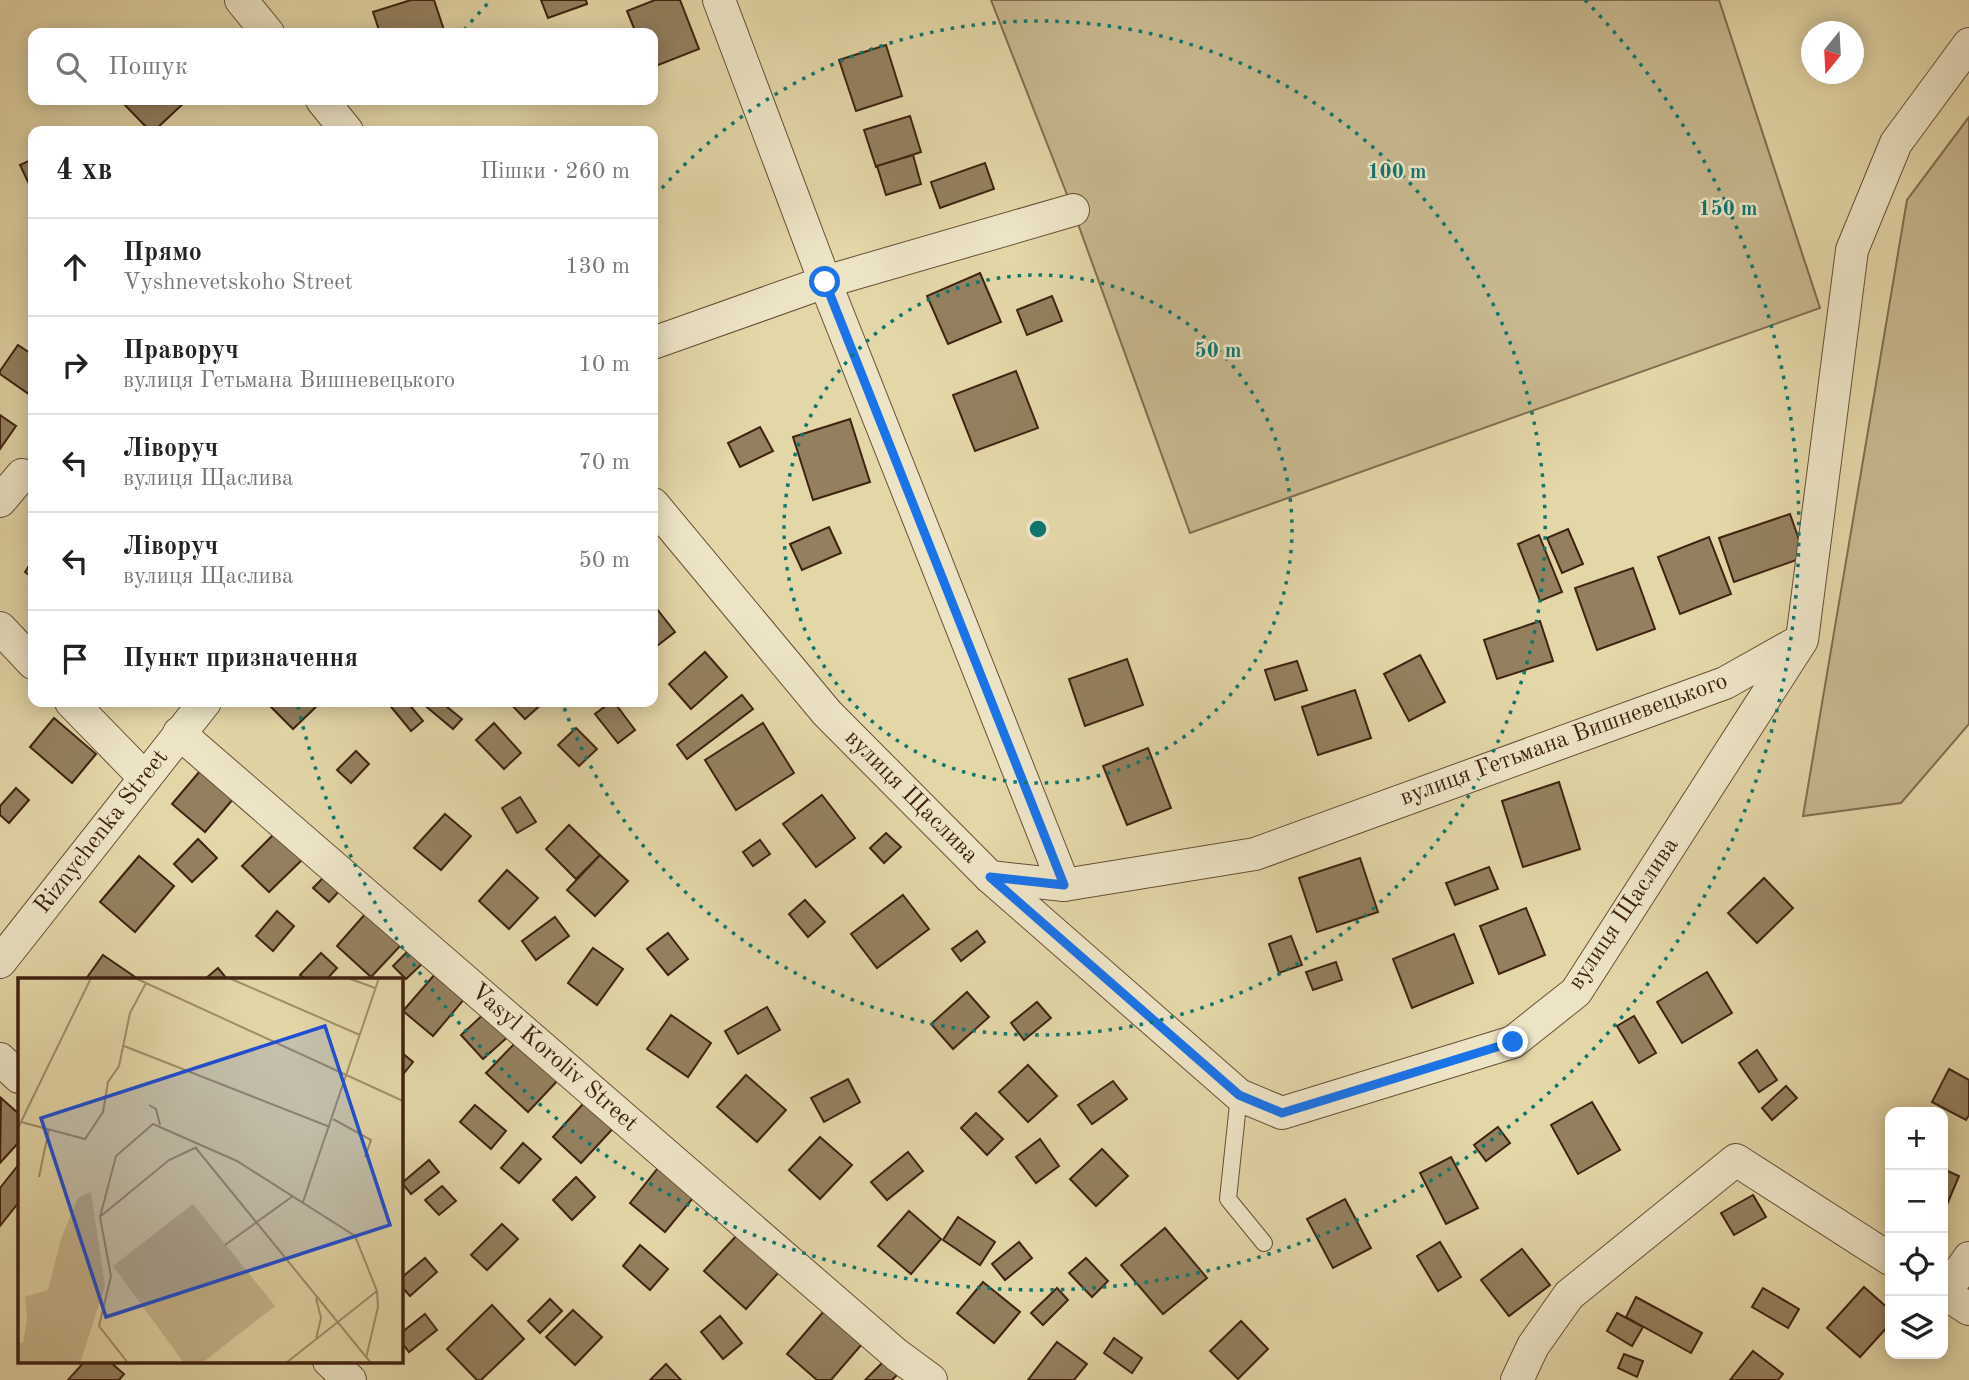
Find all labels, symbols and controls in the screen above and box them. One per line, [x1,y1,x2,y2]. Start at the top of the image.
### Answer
north arrow [1801,21,1864,84]
search box [28,28,658,105]
icon: search [52,48,90,86]
text: Пошук [108,54,188,80]
text: 4 хв [56,156,112,186]
text: Пішки · 260 m [480,160,630,183]
text: 100 m [1367,162,1427,183]
text: 150 m [1698,199,1758,220]
text: Прямо [123,240,202,266]
icon: ahead [56,248,94,286]
text: 130 m [565,255,630,278]
route start [809,266,840,297]
text: Vyshnevetskoho Street [123,271,353,294]
text: Праворуч [123,338,239,364]
text: 50 m [1194,341,1242,362]
icon: right [56,346,94,384]
text: 10 m [579,353,630,376]
text: вулиця Гетьмана Вишневецького [123,369,455,392]
text: Ліворуч [123,436,218,462]
icon: left [56,444,94,482]
text: 70 m [579,451,630,474]
text: вулиця Щаслива [123,467,293,490]
centre of rings [1026,517,1050,541]
text: Ліворуч [123,534,218,560]
icon: left [56,542,94,580]
text: 50 m [579,549,630,572]
text: вулиця Щаслива [123,565,293,588]
icon: arrive [56,640,94,678]
text: Пункт призначення [123,646,358,672]
street label: вулиця Гетьмана Вишневецького [1397,669,1731,811]
street label: вулиця Щаслива [840,726,982,868]
street label: Riznychenka Street [31,745,173,919]
street label: вулиця Щаслива [1564,834,1684,994]
inset map [18,978,402,1362]
street label: Vasyl Koroliv Street [466,979,642,1137]
route end [1497,1026,1528,1057]
map controls [1885,1107,1948,1359]
button: + [1885,1107,1948,1170]
button: − [1885,1170,1948,1233]
button: locate [1885,1233,1948,1296]
button: layers [1885,1296,1948,1359]

